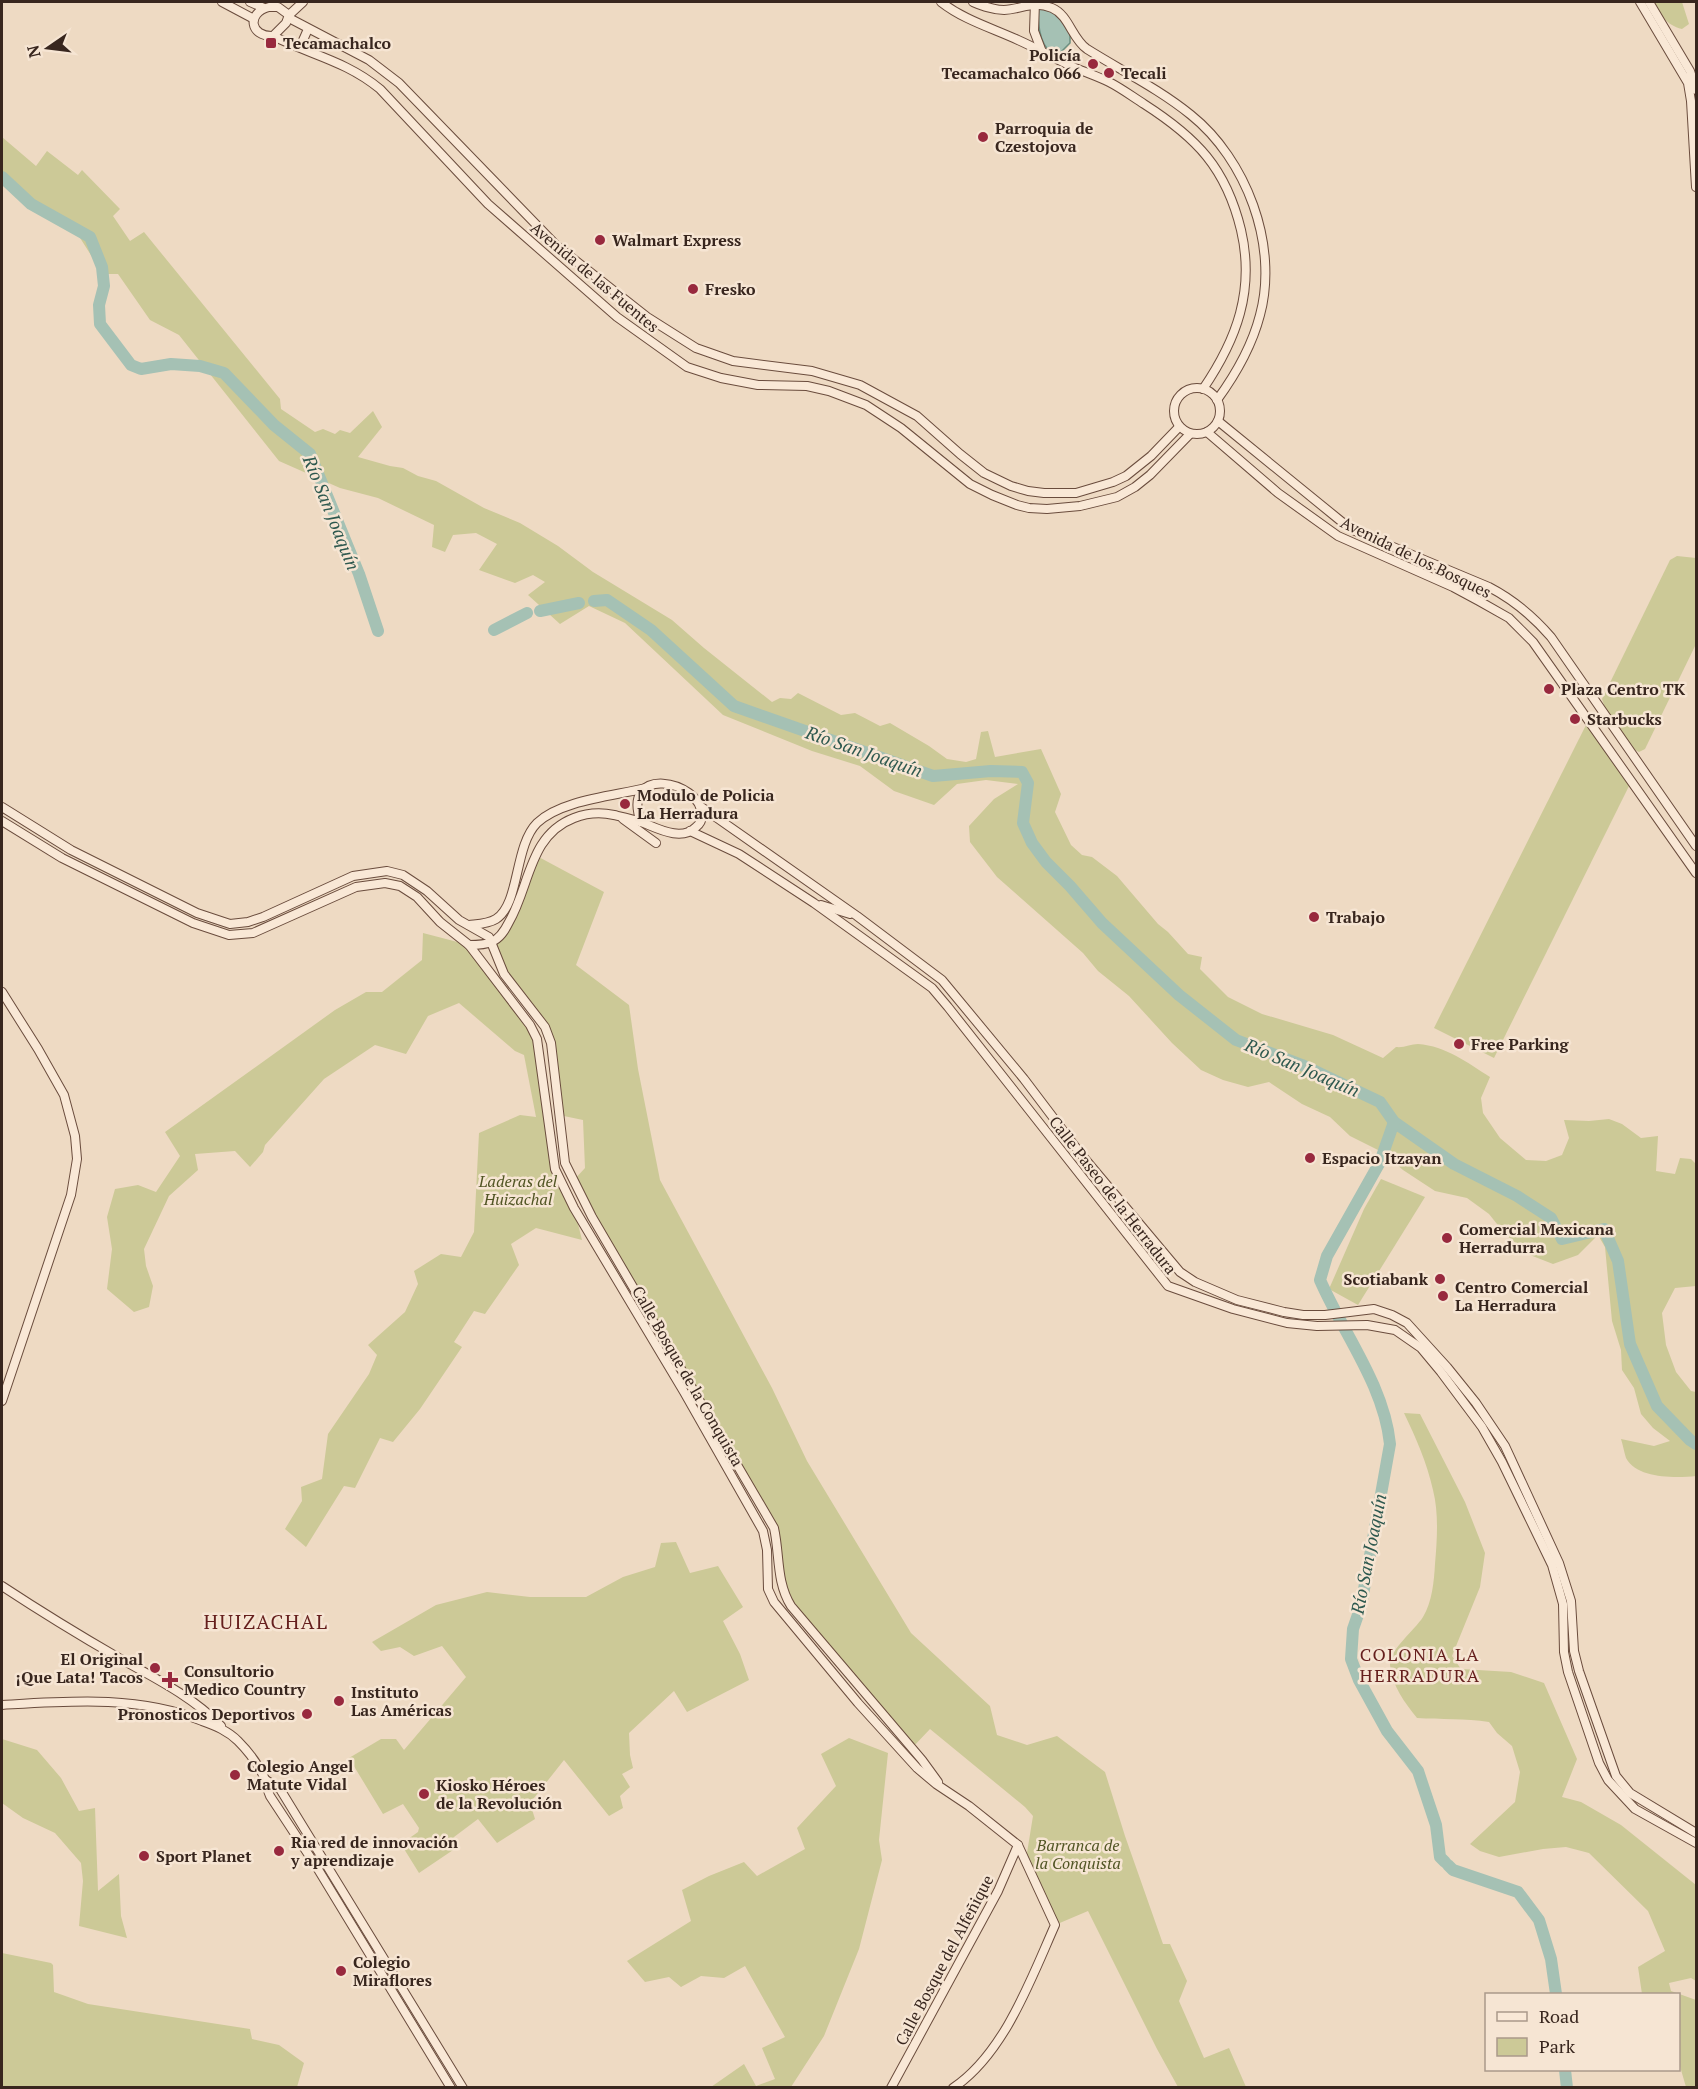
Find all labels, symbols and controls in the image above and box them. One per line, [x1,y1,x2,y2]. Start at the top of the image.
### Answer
north arrow [18,18,78,78]
place label: Tecamachalco [283,32,391,54]
marker: Tecamachalco [264,36,278,50]
text: N [21,43,46,60]
place label: Policía Tecamachalco 066 [942,44,1081,84]
marker: Policía Tecamachalco 066 [1086,57,1100,71]
place label: Tecali [1121,62,1167,84]
marker: Tecali [1102,66,1116,80]
place label: Parroquia de Czestojova [995,117,1094,157]
marker: Parroquia de Czestojova [976,130,990,144]
street label: Avenida de las Fuentes [526,217,664,337]
place label: Walmart Express [612,229,741,251]
marker: Walmart Express [593,233,607,247]
place label: Fresko [705,278,756,300]
marker: Fresko [686,282,700,296]
water label: Río San Joaquín [298,451,366,574]
street label: Avenida de los Bosques [1337,511,1495,603]
place label: Plaza Centro TK [1561,678,1686,700]
marker: Plaza Centro TK [1542,682,1556,696]
place label: Starbucks [1587,708,1662,730]
marker: Starbucks [1568,712,1582,726]
water label: Río San Joaquín [802,720,926,782]
place label: Modulo de Policia La Herradura [637,784,774,824]
marker: Modulo de Policia La Herradura [618,797,632,811]
place label: Trabajo [1326,906,1385,928]
marker: Trabajo [1307,910,1321,924]
water label: Río San Joaquín [1241,1032,1363,1102]
place label: Free Parking [1471,1033,1569,1055]
marker: Free Parking [1452,1037,1466,1051]
street label: Calle Paseo de la Herradura [1044,1111,1182,1279]
place label: Espacio Itzayan [1322,1147,1442,1169]
marker: Espacio Itzayan [1303,1151,1317,1165]
park label: Laderas del Huizachal [478,1170,558,1210]
place label: Comercial Mexicana Herradurra [1459,1218,1614,1258]
marker: Comercial Mexicana Herradurra [1440,1231,1454,1245]
place label: Scotiabank [1344,1268,1429,1290]
marker: Scotiabank [1433,1272,1447,1286]
place label: Centro Comercial La Herradura [1455,1276,1588,1316]
street label: Calle Bosque de la Conquista [627,1282,749,1470]
marker: Centro Comercial La Herradura [1436,1289,1450,1303]
water label: Río San Joaquín [1344,1492,1391,1617]
district label: HUIZACHAL [204,1608,329,1635]
district label: COLONIA LA HERRADURA [1360,1642,1480,1687]
place label: El Original ¡Que Lata! Tacos [16,1648,143,1688]
place label: Consultorio Medico Country [184,1660,306,1700]
marker: El Original ¡Que Lata! Tacos [148,1661,162,1675]
marker: Consultorio Medico Country [161,1671,179,1689]
place label: Instituto Las Américas [351,1681,452,1721]
marker: Instituto Las Américas [332,1694,346,1708]
place label: Pronosticos Deportivos [118,1703,295,1725]
marker: Pronosticos Deportivos [300,1707,314,1721]
place label: Colegio Angel Matute Vidal [247,1755,353,1795]
marker: Colegio Angel Matute Vidal [228,1768,242,1782]
place label: Kiosko Héroes de la Revolución [436,1774,563,1814]
marker: Kiosko Héroes de la Revolución [417,1787,431,1801]
place label: Ria red de innovación y aprendizaje [290,1831,459,1871]
park label: Barranca de la Conquista [1035,1834,1121,1874]
marker: Ria red de innovación y aprendizaje [272,1844,286,1858]
place label: Sport Planet [156,1845,252,1867]
marker: Sport Planet [137,1849,151,1863]
street label: Calle Bosque del Alfeñique [890,1871,998,2049]
place label: Colegio Miraflores [353,1951,432,1991]
marker: Colegio Miraflores [334,1964,348,1978]
legend [1485,1993,1680,2071]
text: Road [1539,2004,1579,2028]
text: Park [1539,2034,1576,2058]

